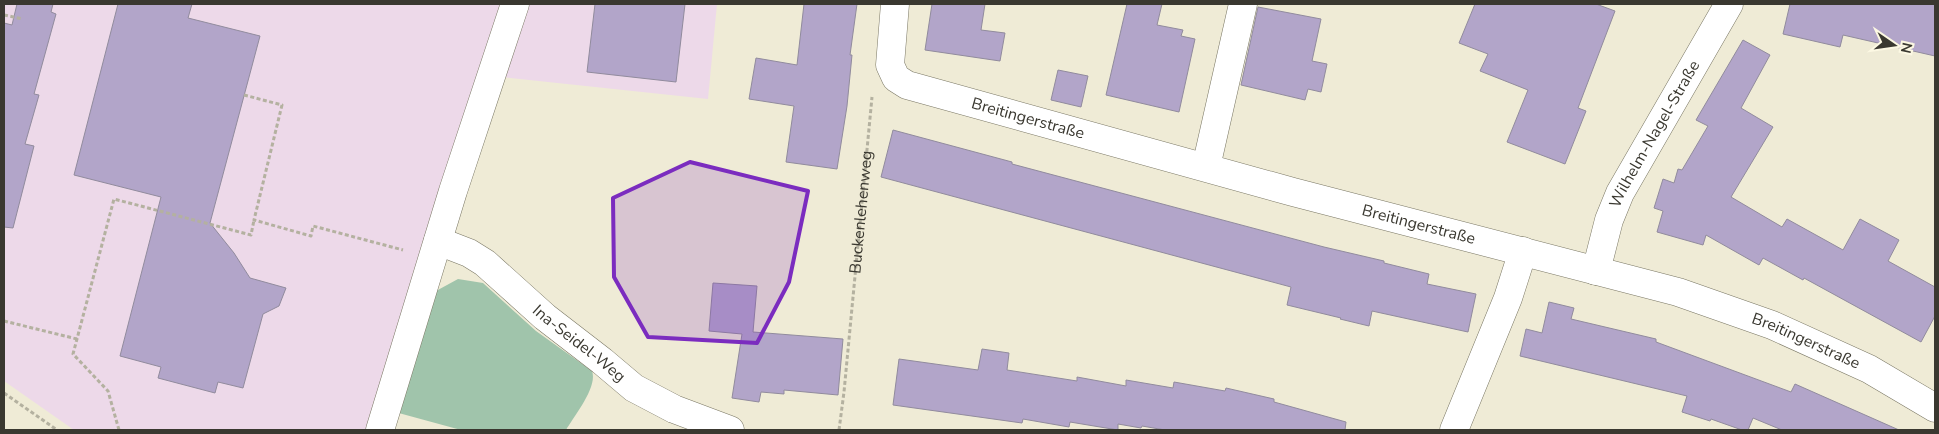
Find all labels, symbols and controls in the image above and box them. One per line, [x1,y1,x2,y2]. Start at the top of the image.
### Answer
north arrow [1869,20,1919,70]
text: N [1896,41,1917,55]
street label: Wilhelm-Nagel-Straße [1604,56,1705,211]
street label: Breitingerstraße [969,92,1087,145]
street label: Buckenlehenweg [844,150,878,275]
street label: Breitingerstraße [1360,199,1478,250]
street label: Ina-Seidel-Weg [528,300,630,387]
street label: Breitingerstraße [1749,308,1864,375]

